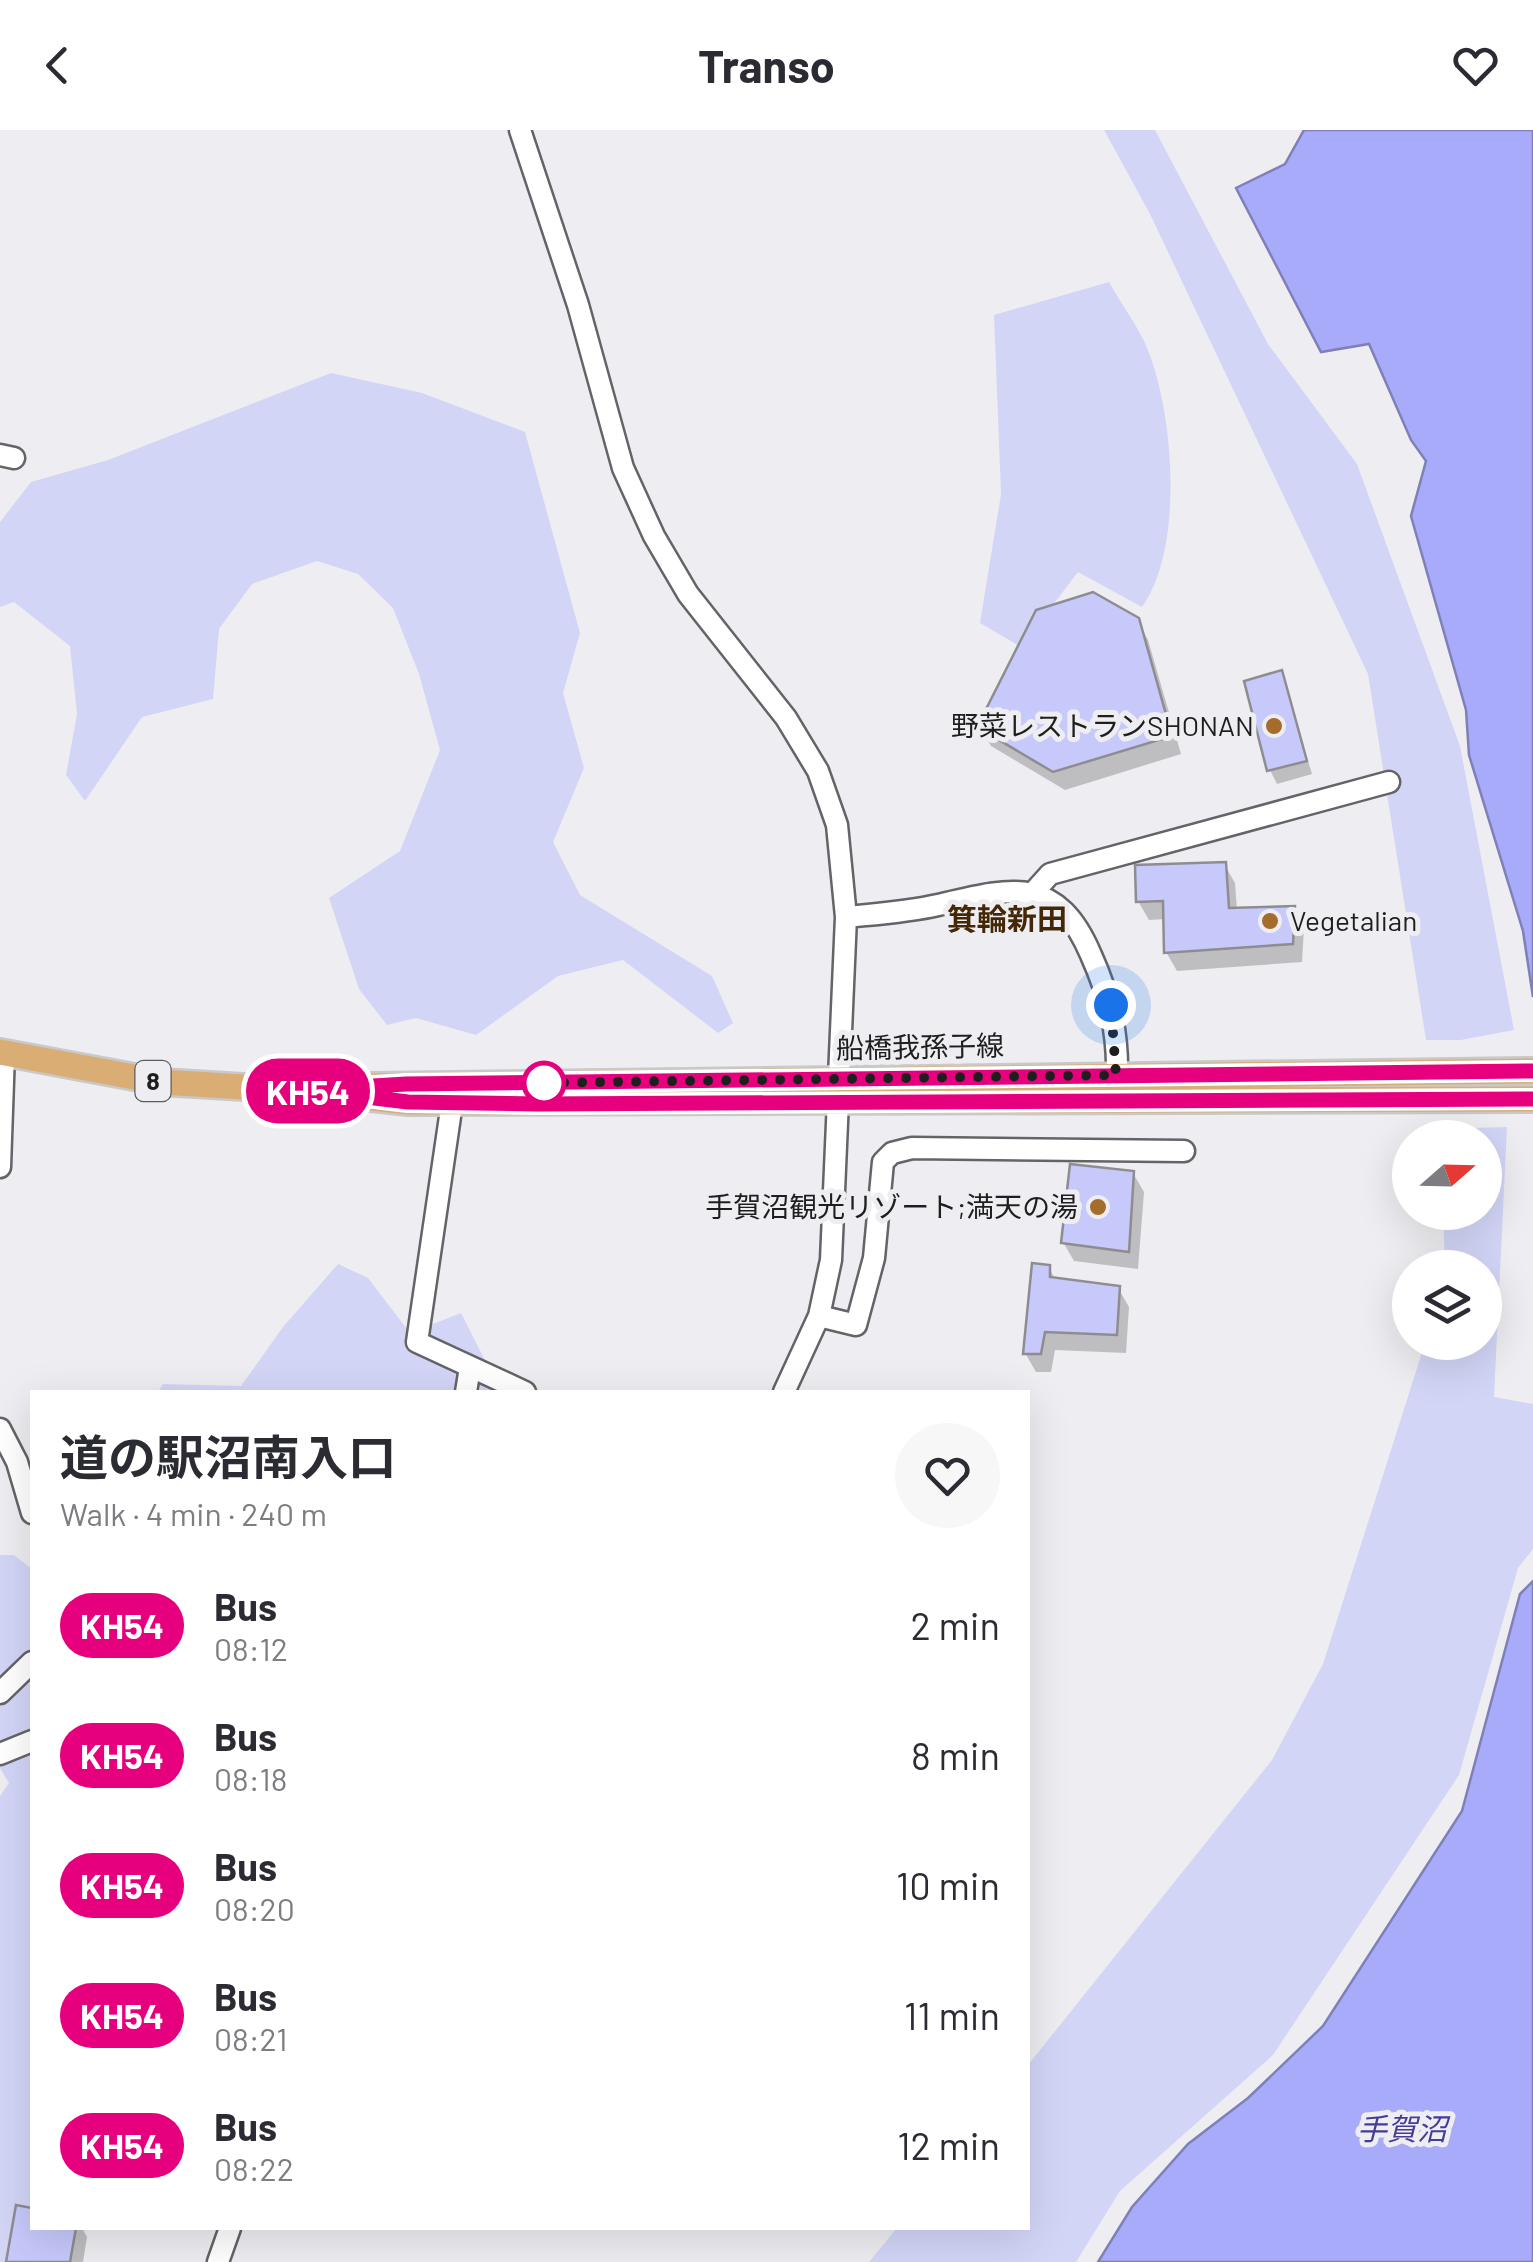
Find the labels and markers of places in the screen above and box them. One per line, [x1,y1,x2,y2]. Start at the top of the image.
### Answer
place label: 野菜レストランSHONAN [951,708,1254,742]
marker: 野菜レストランSHONAN [1263,715,1285,737]
place label: Vegetalian [1290,903,1417,937]
marker: Vegetalian [1259,910,1281,932]
unlabelled marker [523,1062,565,1104]
place label: 手賀沼観光リゾート;満天の湯 [705,1189,1078,1223]
marker: 手賀沼観光リゾート;満天の湯 [1087,1196,1109,1218]

